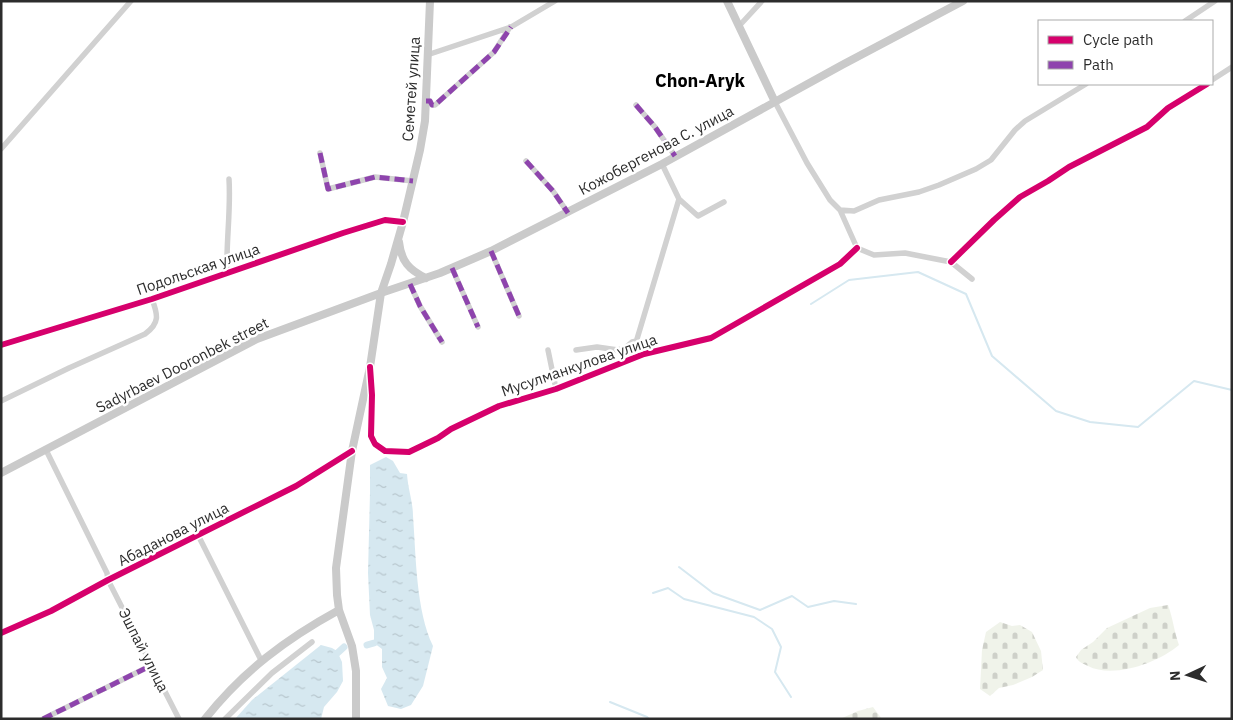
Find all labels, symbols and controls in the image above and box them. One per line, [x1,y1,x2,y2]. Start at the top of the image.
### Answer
legend [1038,20,1213,85]
text: Cycle path [1083,30,1154,49]
street label: Семетей улица [398,36,424,142]
text: Path [1083,55,1114,74]
district label: Chon-Aryk [655,69,746,92]
street label: Кожобергенова С. улица [575,101,737,199]
street label: Подольская улица [134,239,262,299]
street label: Sadyrbaev Dooronbek street [92,313,272,417]
street label: Мусулманкулова улица [499,329,659,401]
street label: Абаданова улица [114,498,232,570]
street label: Эшпай улица [115,605,173,695]
north arrow [1163,650,1213,700]
text: N [1166,670,1184,682]

